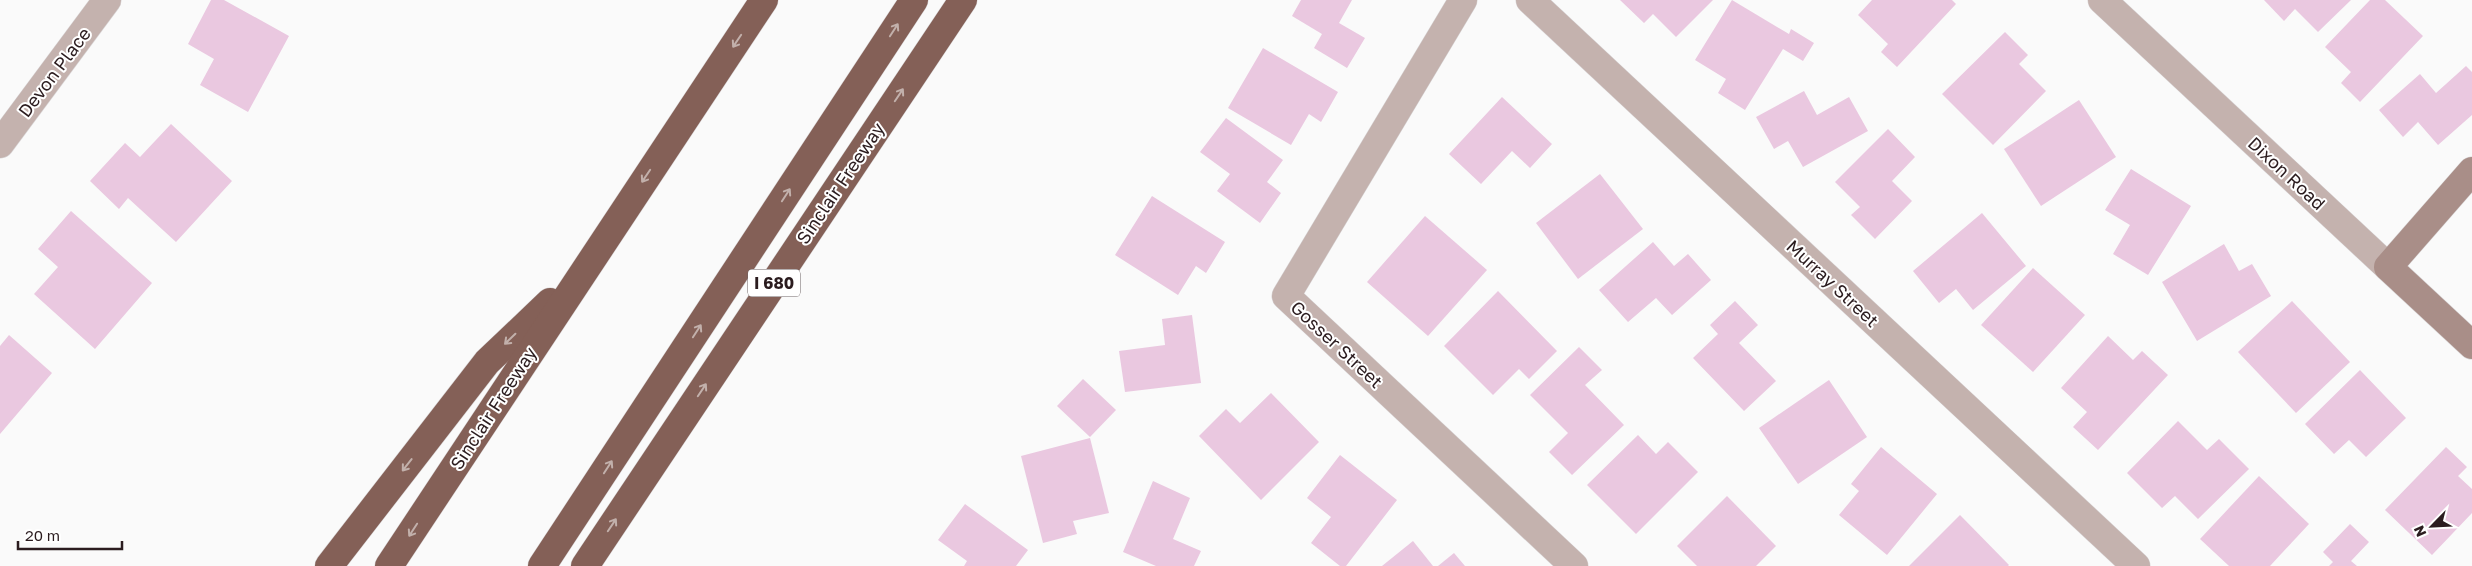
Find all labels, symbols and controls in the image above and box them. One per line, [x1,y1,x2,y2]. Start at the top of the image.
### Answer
street label: Devon Place [13,23,95,121]
one-way arrow [889,23,899,37]
one-way arrow [732,33,742,47]
one-way arrow [894,88,904,102]
street label: Sinclair Freeway [791,118,889,248]
street label: Dixon Road [2244,132,2330,214]
one-way arrow [641,168,651,182]
one-way arrow [780,188,791,202]
street label: Murray Street [1782,235,1884,331]
road number: I 680 [748,270,800,296]
street label: Gosser Street [1286,296,1388,392]
one-way arrow [691,324,702,338]
one-way arrow [504,333,516,345]
street label: Sinclair Freeway [445,343,541,473]
one-way arrow [697,383,707,397]
one-way arrow [402,458,412,472]
one-way arrow [602,460,613,474]
north arrow [2407,501,2457,551]
scale bar [18,518,121,550]
one-way arrow [607,519,617,533]
one-way arrow [408,523,418,537]
text: N [2410,523,2430,540]
text: 20 m [25,526,60,544]

